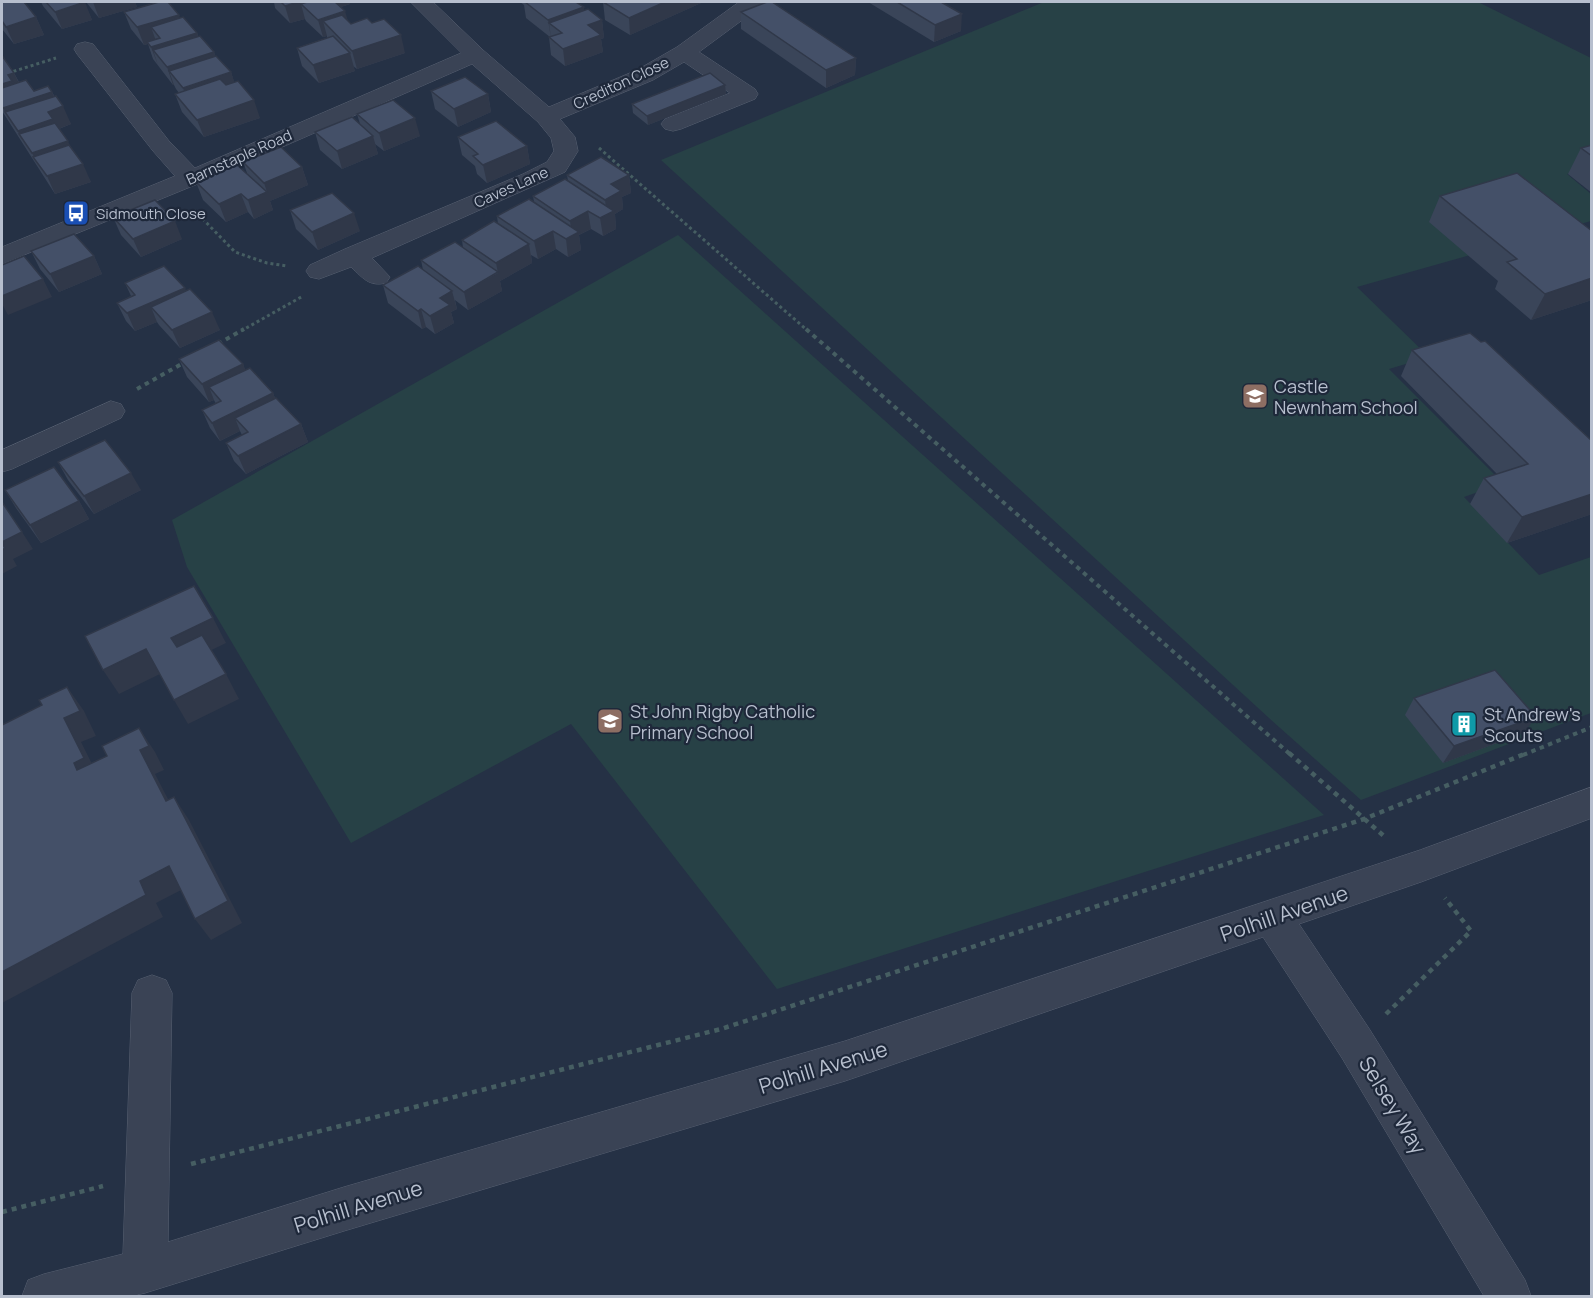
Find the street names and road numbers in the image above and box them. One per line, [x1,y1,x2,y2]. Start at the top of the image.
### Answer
street label: Crediton Close [570,52,672,114]
street label: Barnstaple Road [183,124,295,190]
street label: Caves Lane [470,161,552,213]
street label: Polhill Avenue [1216,878,1352,948]
street label: Polhill Avenue [755,1034,891,1100]
street label: Selsey Way [1353,1051,1433,1159]
street label: Polhill Avenue [290,1173,426,1239]

